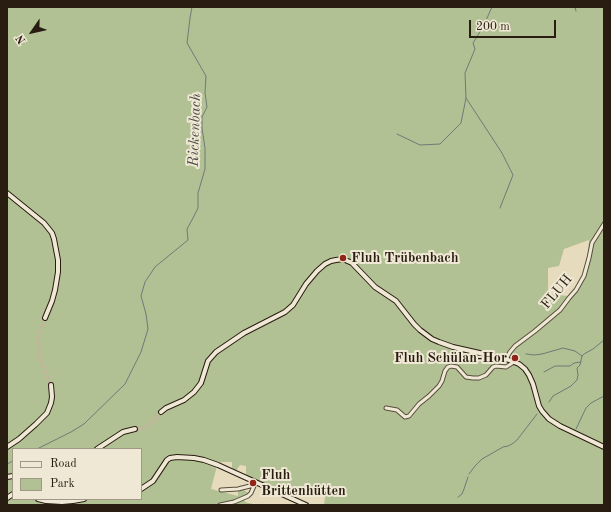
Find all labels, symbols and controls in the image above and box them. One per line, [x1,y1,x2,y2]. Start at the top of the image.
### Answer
north arrow [12,12,52,52]
scale bar [471,12,558,38]
text: 200 m [476,21,510,33]
text: N [15,32,29,46]
water label: Rickenbach [185,93,205,167]
place label: Fluh Trübenbach [351,250,459,266]
marker: Fluh Trübenbach [338,253,348,263]
street label: FLUH [538,271,576,313]
place label: Fluh Schülan-Hor [394,350,507,366]
marker: Fluh Schülan-Hor [510,353,520,363]
legend [12,448,142,500]
text: Road [50,458,77,470]
place label: Fluh Brittenhütten [261,467,346,500]
text: Park [50,478,75,490]
marker: Fluh Brittenhütten [248,478,258,488]

